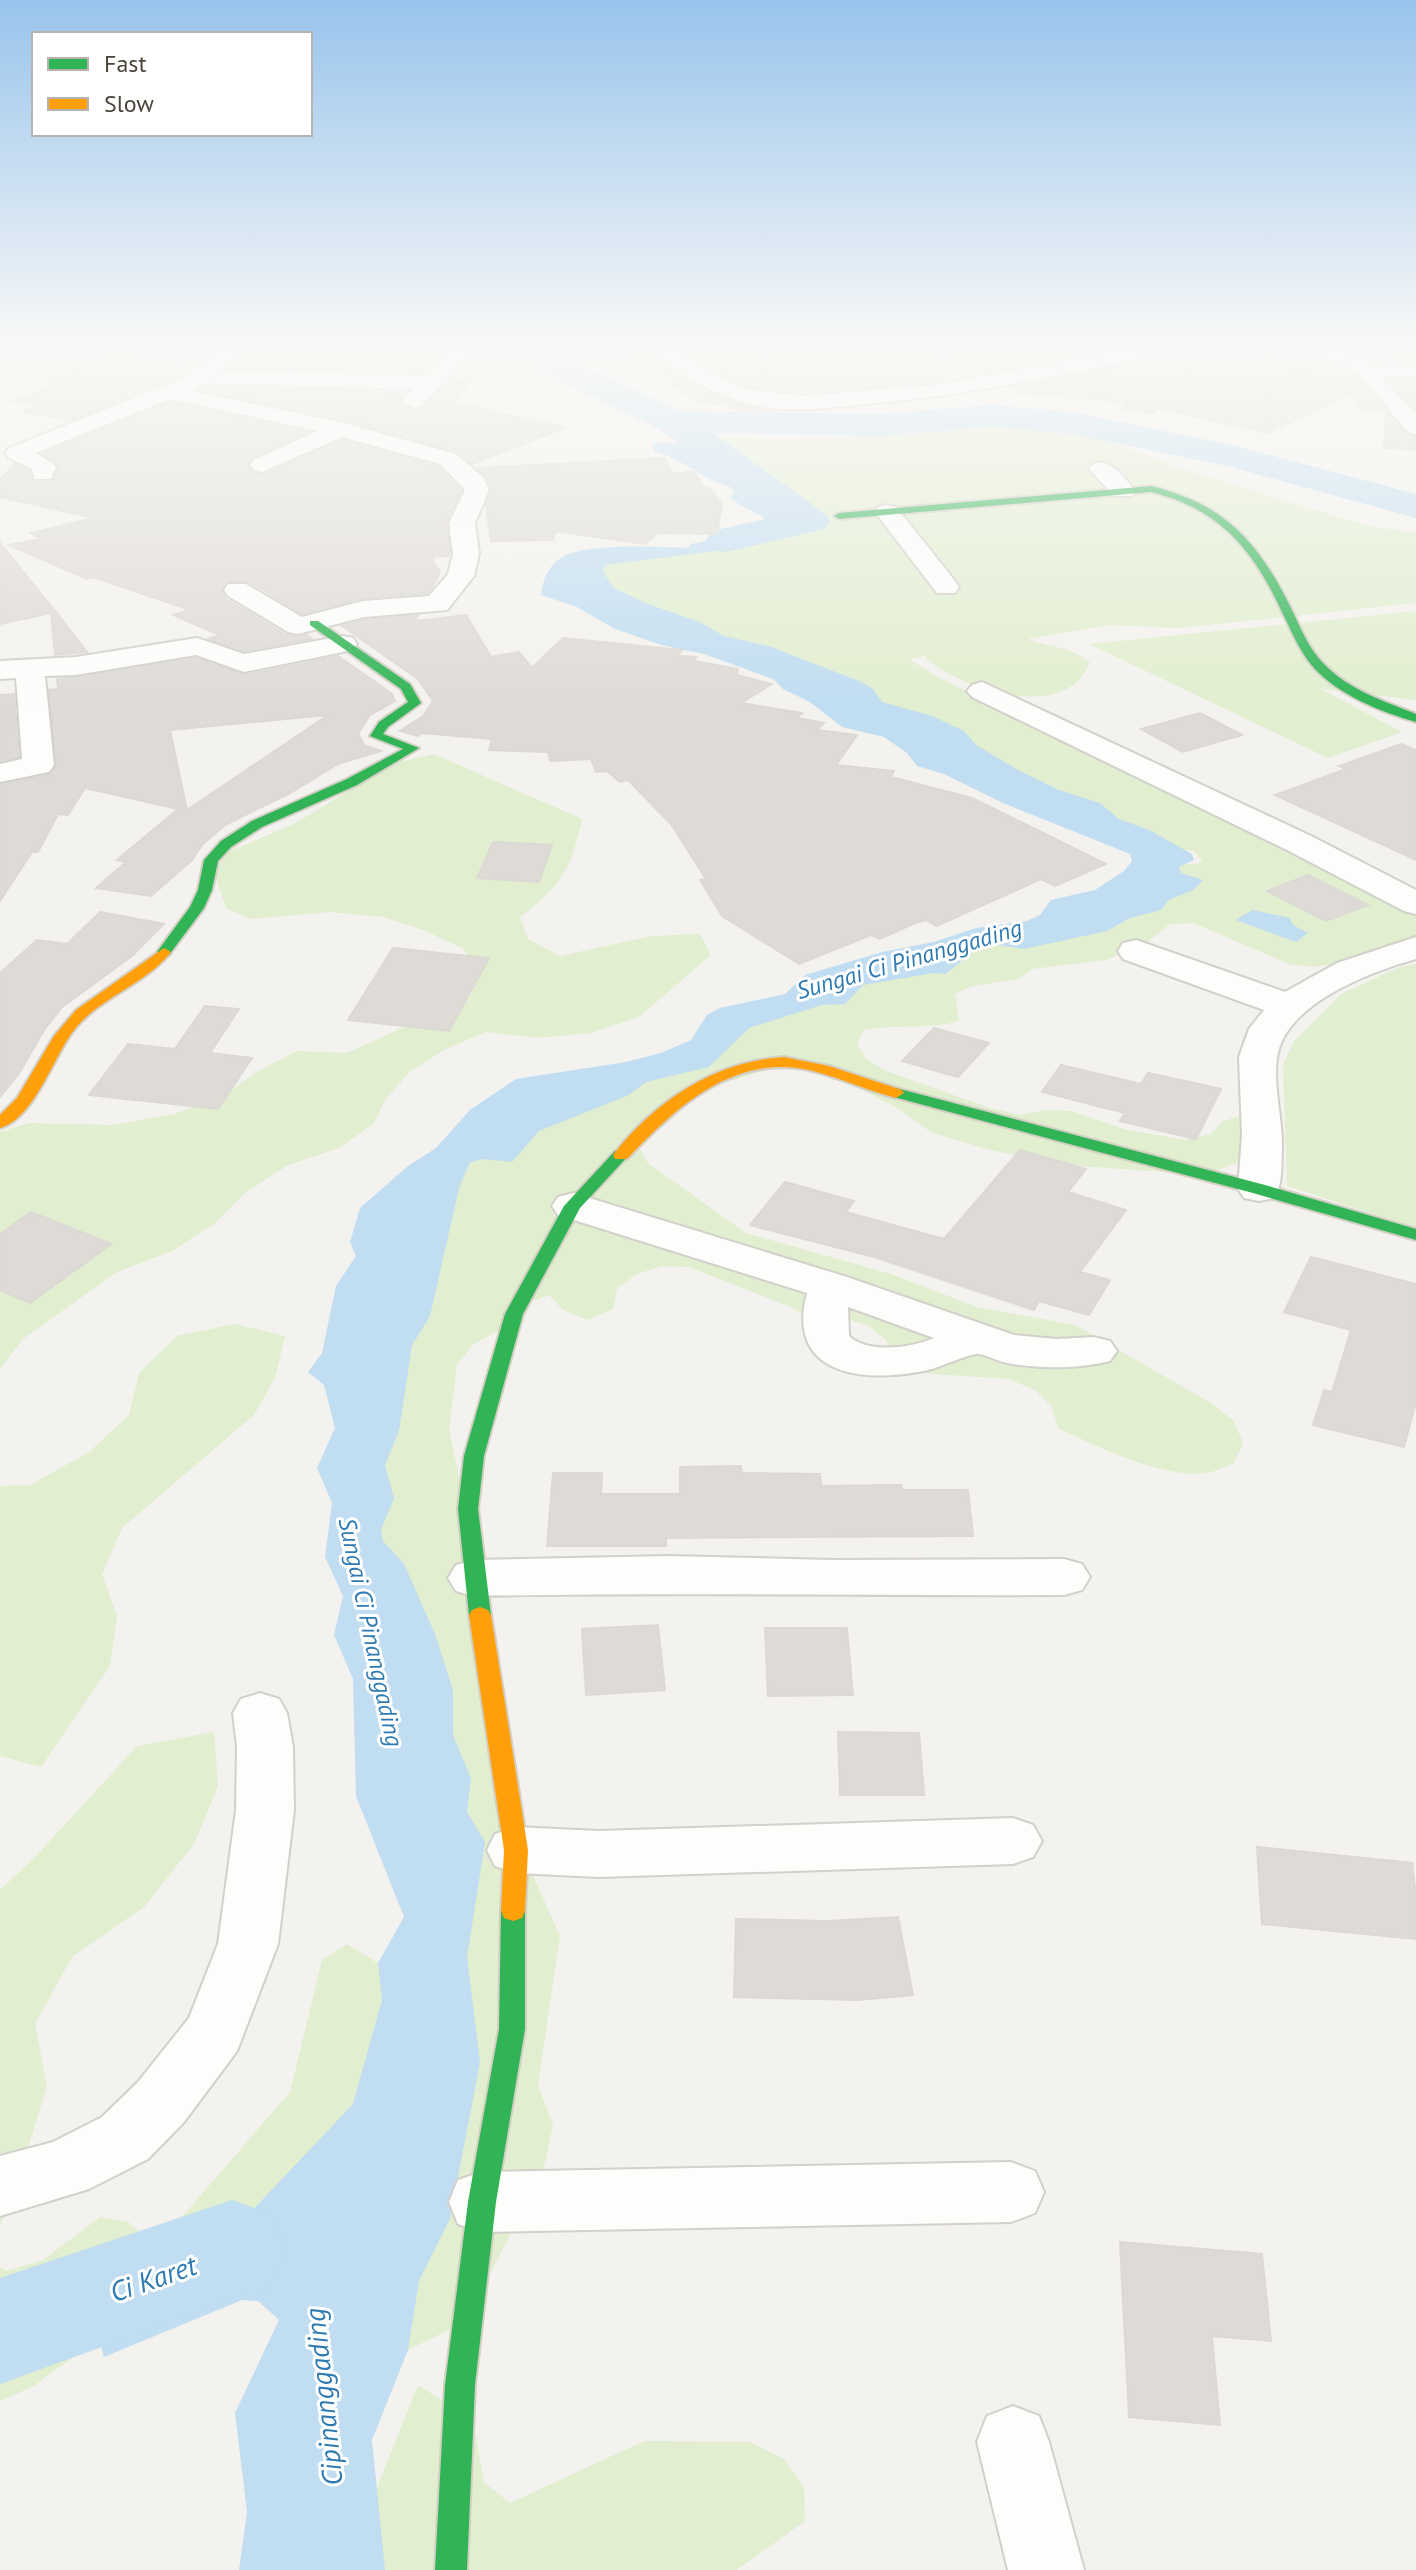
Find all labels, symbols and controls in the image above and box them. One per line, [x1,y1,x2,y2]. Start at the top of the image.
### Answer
legend [32,32,312,136]
text: Fast [104,48,147,79]
text: Slow [104,88,154,119]
water label: Sungai Ci Pinanggading [793,912,1025,1006]
water label: Sungai Ci Pinanggading [332,1515,410,1749]
water label: Ci Karet [105,2246,202,2310]
water label: Cipinanggading [295,2306,351,2488]

